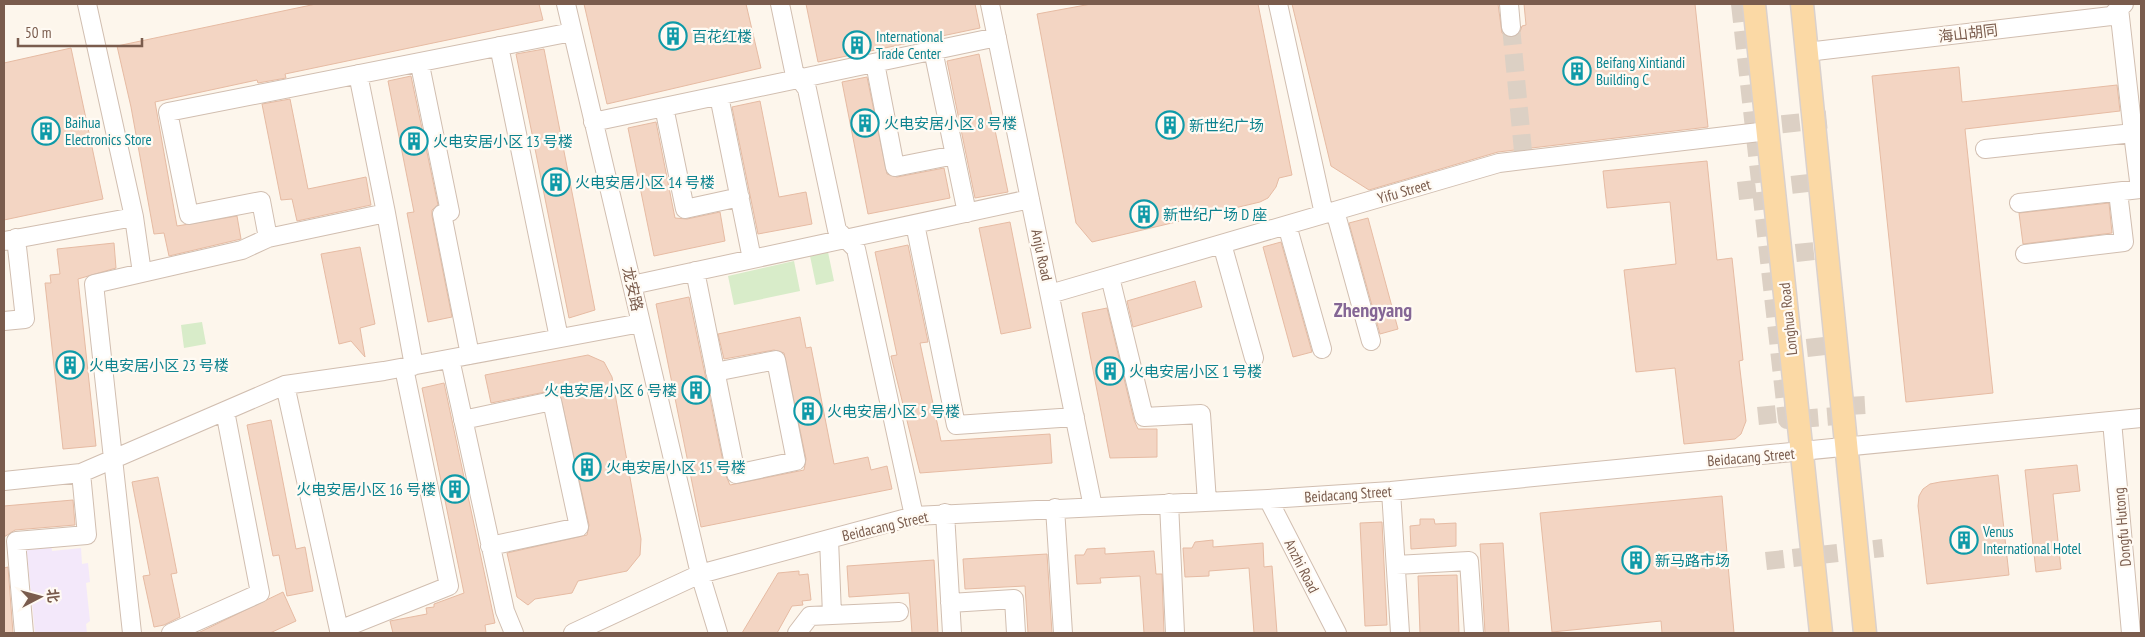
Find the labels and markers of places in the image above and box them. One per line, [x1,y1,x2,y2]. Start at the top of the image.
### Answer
building icon: 百花红楼 [658,21,688,51]
place label: 百花红楼 [692,27,752,46]
place label: International Trade Center [876,27,943,63]
building icon: International Trade Center [842,30,872,60]
place label: Beifang Xintiandi Building C [1596,53,1685,89]
building icon: Beifang Xintiandi Building C [1562,56,1592,86]
building icon: 火电安居小区 8 号楼 [850,108,880,138]
building icon: 新世纪广场 [1155,110,1185,140]
place label: Baihua Electronics Store [65,113,152,149]
place label: 火电安居小区 8 号楼 [884,114,1017,133]
building icon: Baihua Electronics Store [31,116,61,146]
place label: 新世纪广场 [1189,116,1264,135]
building icon: 火电安居小区 13 号楼 [399,126,429,156]
place label: 火电安居小区 13 号楼 [433,132,573,151]
building icon: 火电安居小区 14 号楼 [541,167,571,197]
place label: 火电安居小区 14 号楼 [575,173,715,192]
building icon: 新世纪广场 D 座 [1129,199,1159,229]
place label: 新世纪广场 D 座 [1163,205,1267,224]
building icon: 火电安居小区 23 号楼 [55,350,85,380]
place label: 火电安居小区 23 号楼 [89,356,229,375]
building icon: 火电安居小区 1 号楼 [1095,356,1125,386]
place label: 火电安居小区 1 号楼 [1129,362,1262,381]
building icon: 火电安居小区 6 号楼 [681,375,711,405]
place label: 火电安居小区 6 号楼 [544,381,677,400]
building icon: 火电安居小区 5 号楼 [793,396,823,426]
place label: 火电安居小区 5 号楼 [827,402,960,421]
building icon: 火电安居小区 15 号楼 [572,452,602,482]
place label: 火电安居小区 15 号楼 [606,458,746,477]
building icon: 火电安居小区 16 号楼 [440,474,470,504]
place label: 火电安居小区 16 号楼 [296,480,436,499]
place label: Venus International Hotel [1982,522,2082,558]
building icon: Venus International Hotel [1949,525,1979,555]
building icon: 新马路市场 [1621,545,1651,575]
place label: 新马路市场 [1655,551,1730,570]

